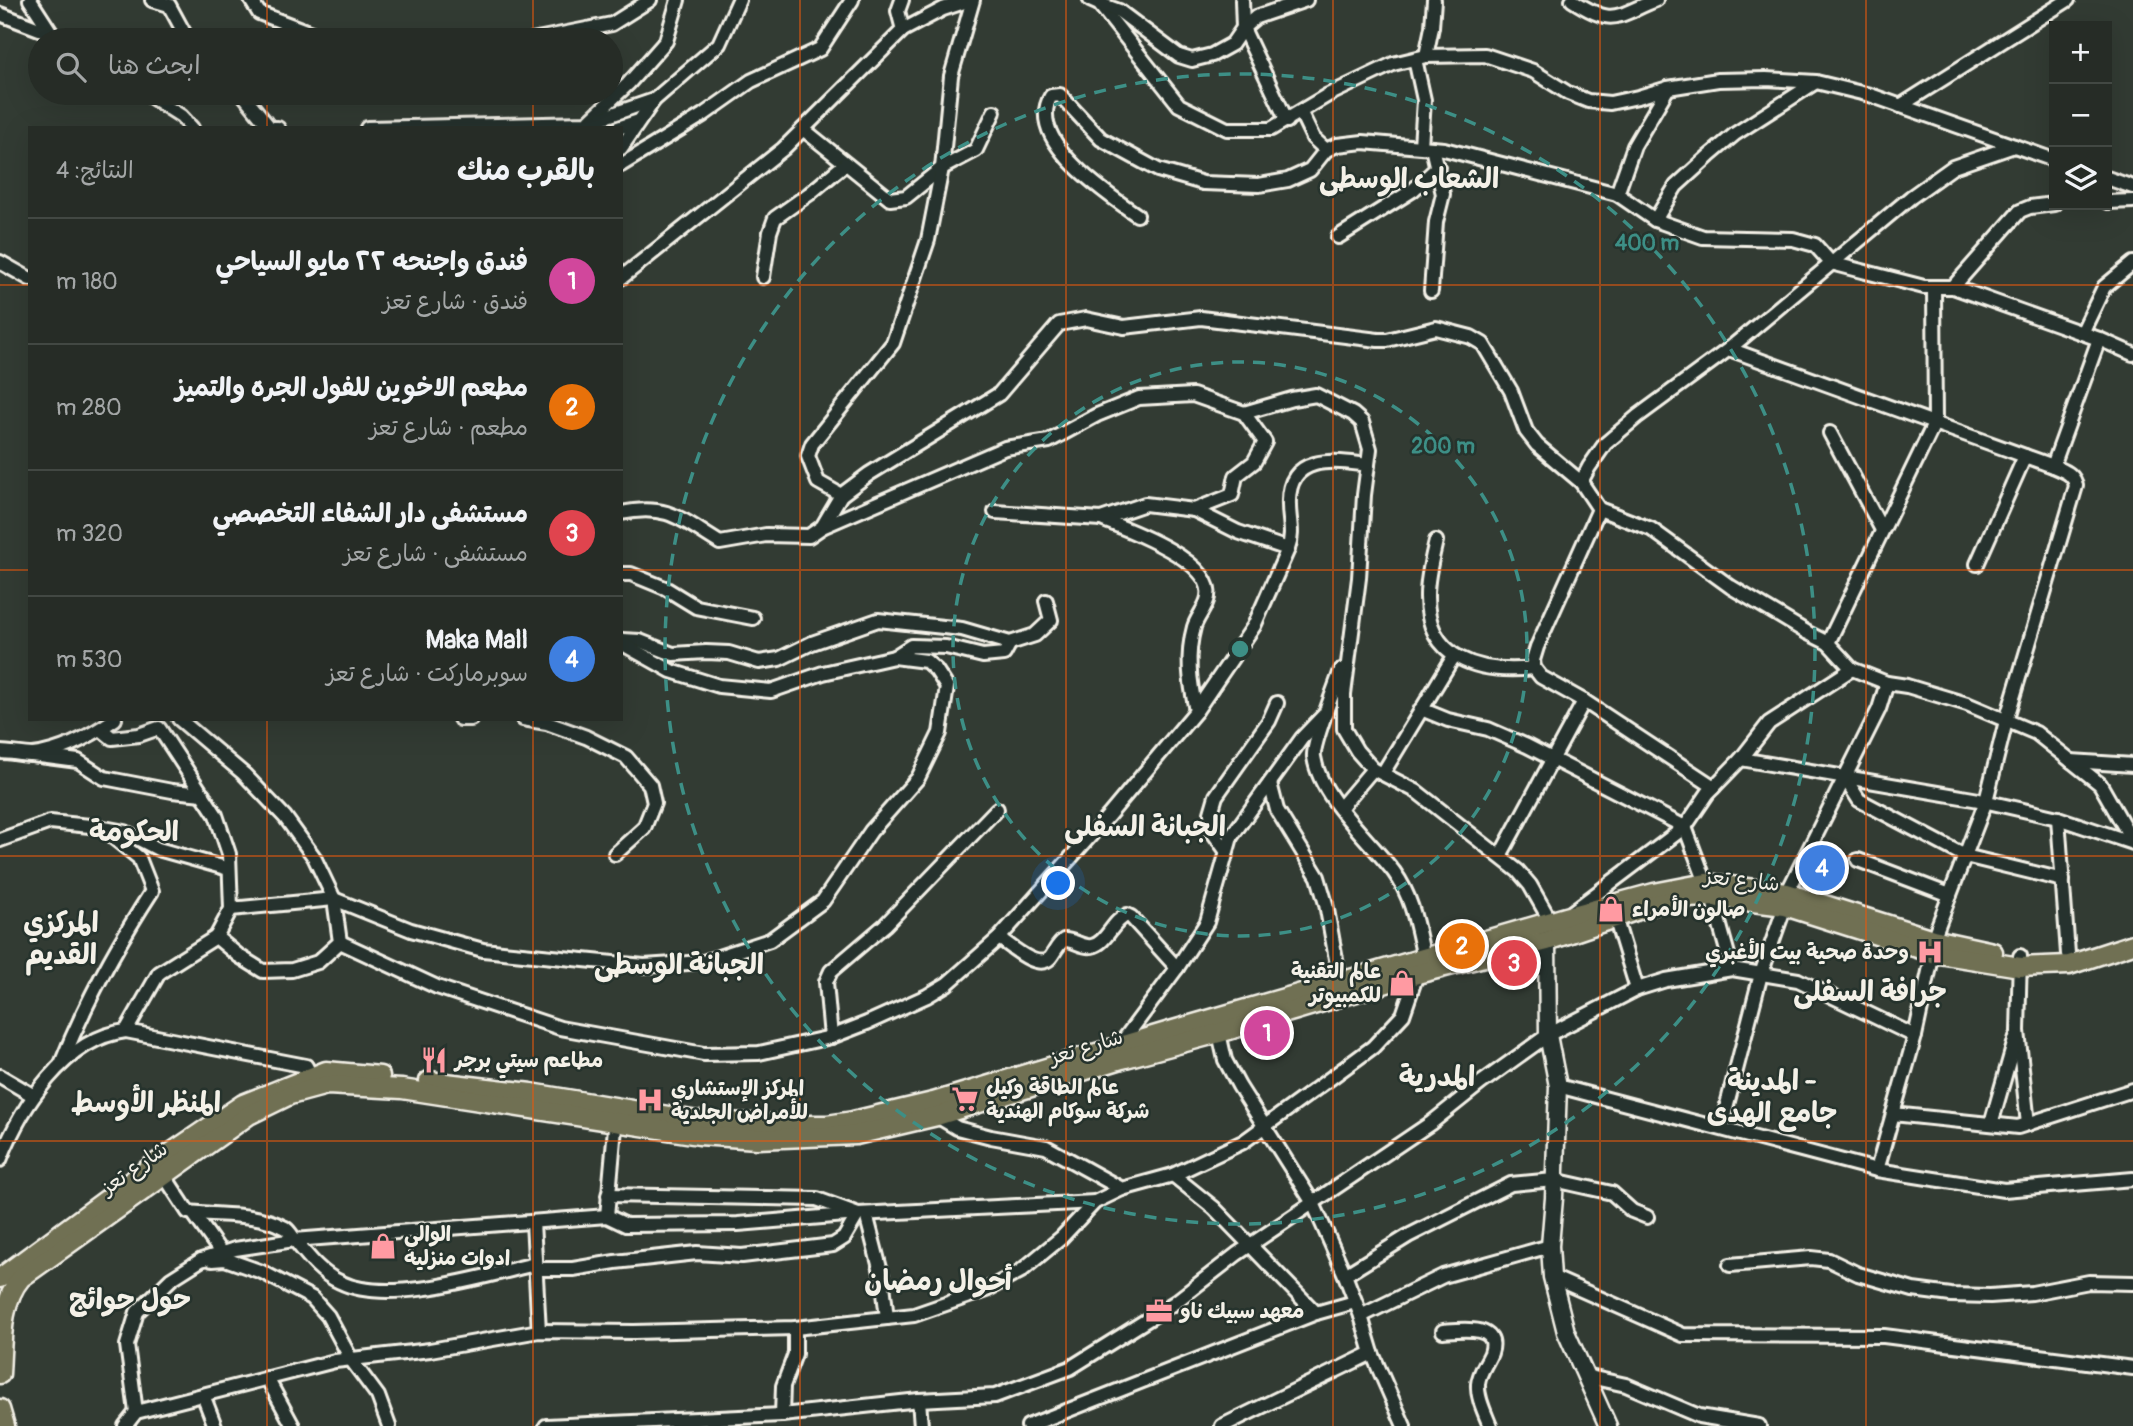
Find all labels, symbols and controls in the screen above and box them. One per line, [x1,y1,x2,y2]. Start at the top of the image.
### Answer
map controls [2049,21,2112,210]
button: + [2049,21,2112,84]
search box [28,28,623,105]
icon: search [52,48,90,86]
text: ابحث هنا [108,50,201,82]
button: − [2049,84,2112,147]
button: layers [2049,147,2112,210]
text: بالقرب منك [457,152,595,189]
text: النتائج: 4 [56,156,134,185]
district label: الشعاب الوسطى [1319,162,1499,197]
text: 400 m [1615,230,1679,257]
text: فندق واجنحه ٢٢ مايو السياحي [215,246,528,278]
text: 180 m [56,267,118,296]
text: 1 [568,267,577,296]
text: فندق · شارع تعز [383,287,528,316]
text: مطعم الاخوين للفول الجره والتميز [175,372,528,404]
text: 280 m [56,393,122,422]
text: 2 [566,393,578,422]
text: مطعم · شارع تعز [369,413,528,442]
text: 200 m [1411,433,1475,460]
text: مستشفى دار الشفاء التخصصي [212,498,528,530]
text: 320 m [56,519,123,548]
text: 3 [566,519,578,548]
text: مستشفى · شارع تعز [343,539,528,568]
text: Maka Mall [425,624,528,656]
centre of rings [1228,637,1252,661]
text: 530 m [56,645,122,674]
text: 4 [565,645,579,674]
text: سوبرماركت · شارع تعز [326,659,528,688]
district label: الجبانة السفلى [1064,810,1226,845]
district label: الحكومة [89,815,179,850]
pin: 4 [1799,842,1845,894]
street label: شارع تعز [1701,863,1781,899]
your location [1041,866,1075,900]
shop icon: صالون الأمراء [1596,894,1626,924]
place label: صالون الأمراء [1632,895,1745,923]
district label: المركزي القديم [23,906,99,976]
pin: 2 [1439,920,1485,972]
pin: 3 [1491,937,1537,989]
hospital icon: وحدة صحية بيت الأغبري [1915,937,1945,967]
place label: وحدة صحية بيت الأغبري [1705,938,1909,968]
district label: الجبانة الوسطى [594,948,764,983]
place label: عالم التقنية للكمبيوتر [1291,958,1381,1009]
shop icon: عالم التقنية للكمبيوتر [1387,968,1417,998]
district label: جرافة السفلى [1793,975,1947,1010]
pin: 1 [1244,1007,1290,1059]
street label: شارع تعز [1044,1023,1127,1073]
restaurant icon: مطاعم سيتي برجر [419,1045,449,1075]
place label: مطاعم سيتي برجر [453,1047,603,1079]
district label: المدرية [1399,1060,1475,1095]
district label: المدينة - جامع الهدى [1707,1064,1837,1132]
place label: عالم الطاقة وكيل شركة سوكام الهندية [986,1074,1149,1127]
place label: المركز الإستشاري للأمراض الجلدية [671,1075,808,1126]
district label: المنظر الأوسط [71,1084,221,1122]
supermarket icon: عالم الطاقة وكيل شركة سوكام الهندية [950,1084,980,1114]
hospital icon: المركز الإستشاري للأمراض الجلدية [635,1085,665,1115]
street label: شارع تعز [94,1136,174,1203]
place label: الوالي ادوات منزليه [404,1221,510,1272]
shop icon: الوالي ادوات منزليه [368,1231,398,1261]
district label: أحوال رمضان [864,1263,1012,1299]
district label: حول حوائج [69,1283,191,1318]
office icon: معهد سبيك ناو [1144,1296,1174,1326]
place label: معهد سبيك ناو [1178,1298,1304,1325]

